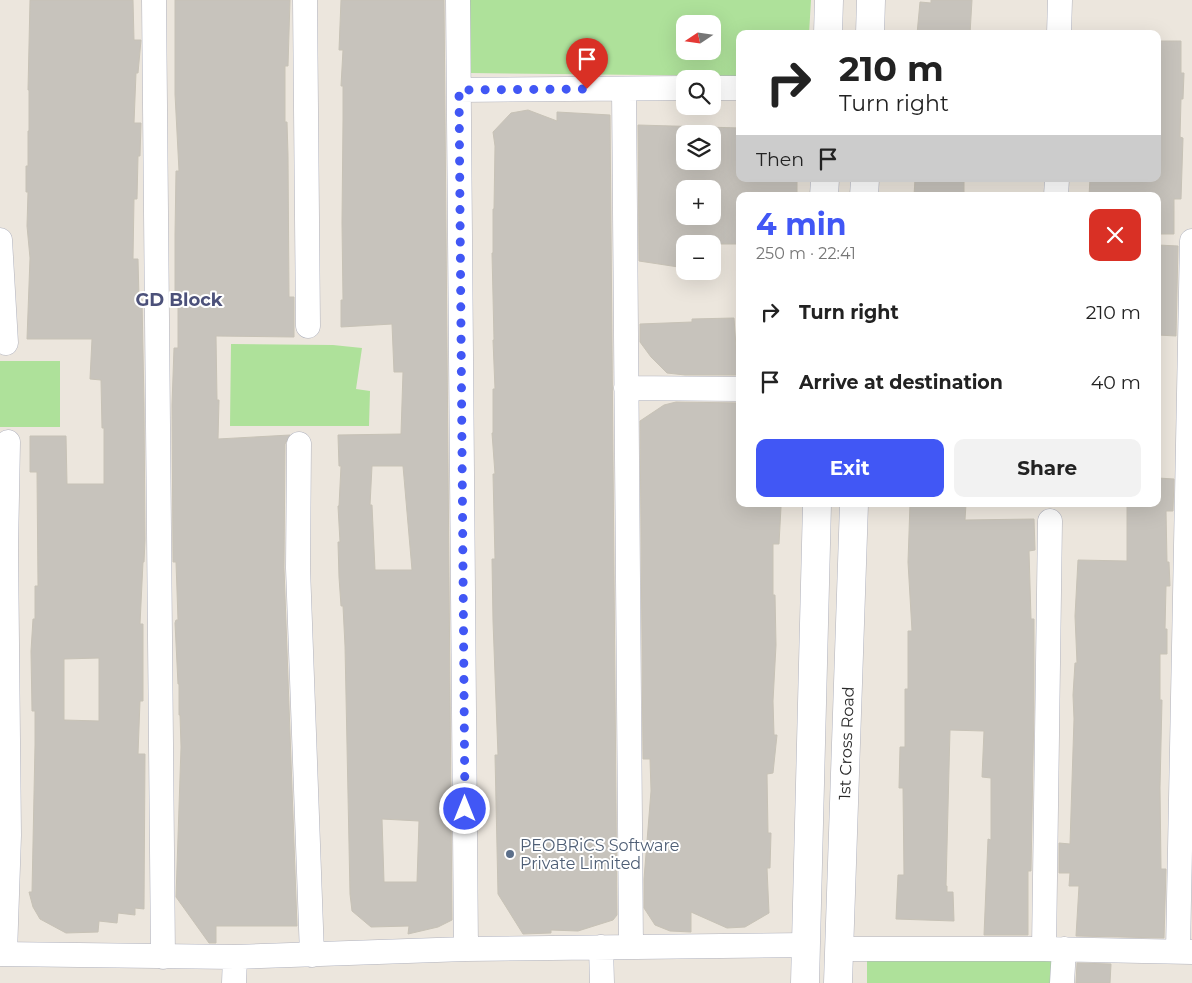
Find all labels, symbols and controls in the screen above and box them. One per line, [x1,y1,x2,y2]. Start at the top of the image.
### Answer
north arrow [676,15,721,60]
map controls [676,15,721,280]
pin [566,38,608,89]
icon: arrive [573,45,601,73]
text: 210 m [839,47,944,90]
icon: right [756,50,821,115]
button: search [676,70,721,115]
text: Turn right [839,90,949,117]
button: layers [676,125,721,170]
icon: arrive [814,145,842,173]
text: Then [756,148,804,171]
button: + [676,180,721,225]
text: 4 min [756,206,846,243]
button: close [1089,209,1141,261]
button: − [676,235,721,280]
text: 250 m · 22:41 [756,244,856,263]
district label: GD Block [135,289,223,311]
icon: right [756,298,784,326]
text: Turn right [799,301,899,324]
text: 210 m [1086,301,1141,324]
icon: arrive [756,368,784,396]
text: Arrive at destination [799,371,1003,394]
text: 40 m [1091,371,1141,394]
button: Exit [756,439,944,497]
button: Share [954,439,1141,497]
street label: 1st Cross Road [835,686,858,800]
position arrow [438,782,490,834]
place label: PEOBRiCS Software Private Limited [520,836,679,873]
marker: PEOBRiCS Software Private Limited [504,848,516,860]

